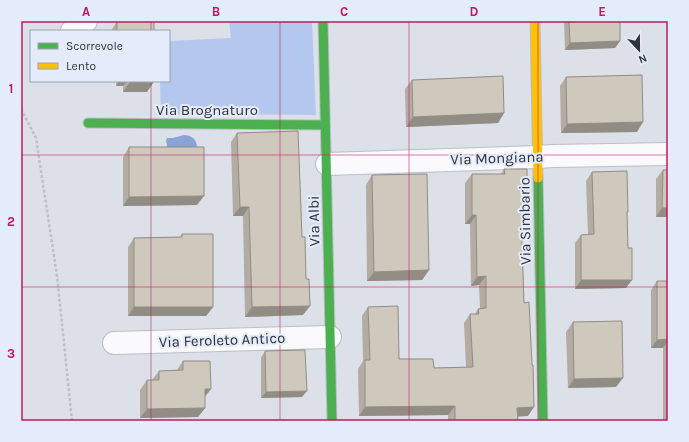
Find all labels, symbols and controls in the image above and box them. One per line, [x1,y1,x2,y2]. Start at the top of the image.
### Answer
text: A [82,4,90,19]
text: B [212,4,220,19]
text: C [340,4,348,19]
text: D [470,4,479,19]
text: E [598,4,606,19]
legend [30,30,170,82]
north arrow [619,30,659,70]
text: Scorrevole [66,39,123,53]
text: N [636,51,649,66]
text: Lento [66,59,96,73]
text: 1 [9,81,13,96]
street label: Via Brognaturo [156,101,258,119]
street label: Via Mongiana [450,147,544,169]
street label: Via Simbario [515,177,535,265]
street label: Via Albi [305,195,323,247]
text: 2 [7,214,15,229]
street label: Via Feroleto Antico [158,329,286,351]
text: 3 [7,346,15,361]

